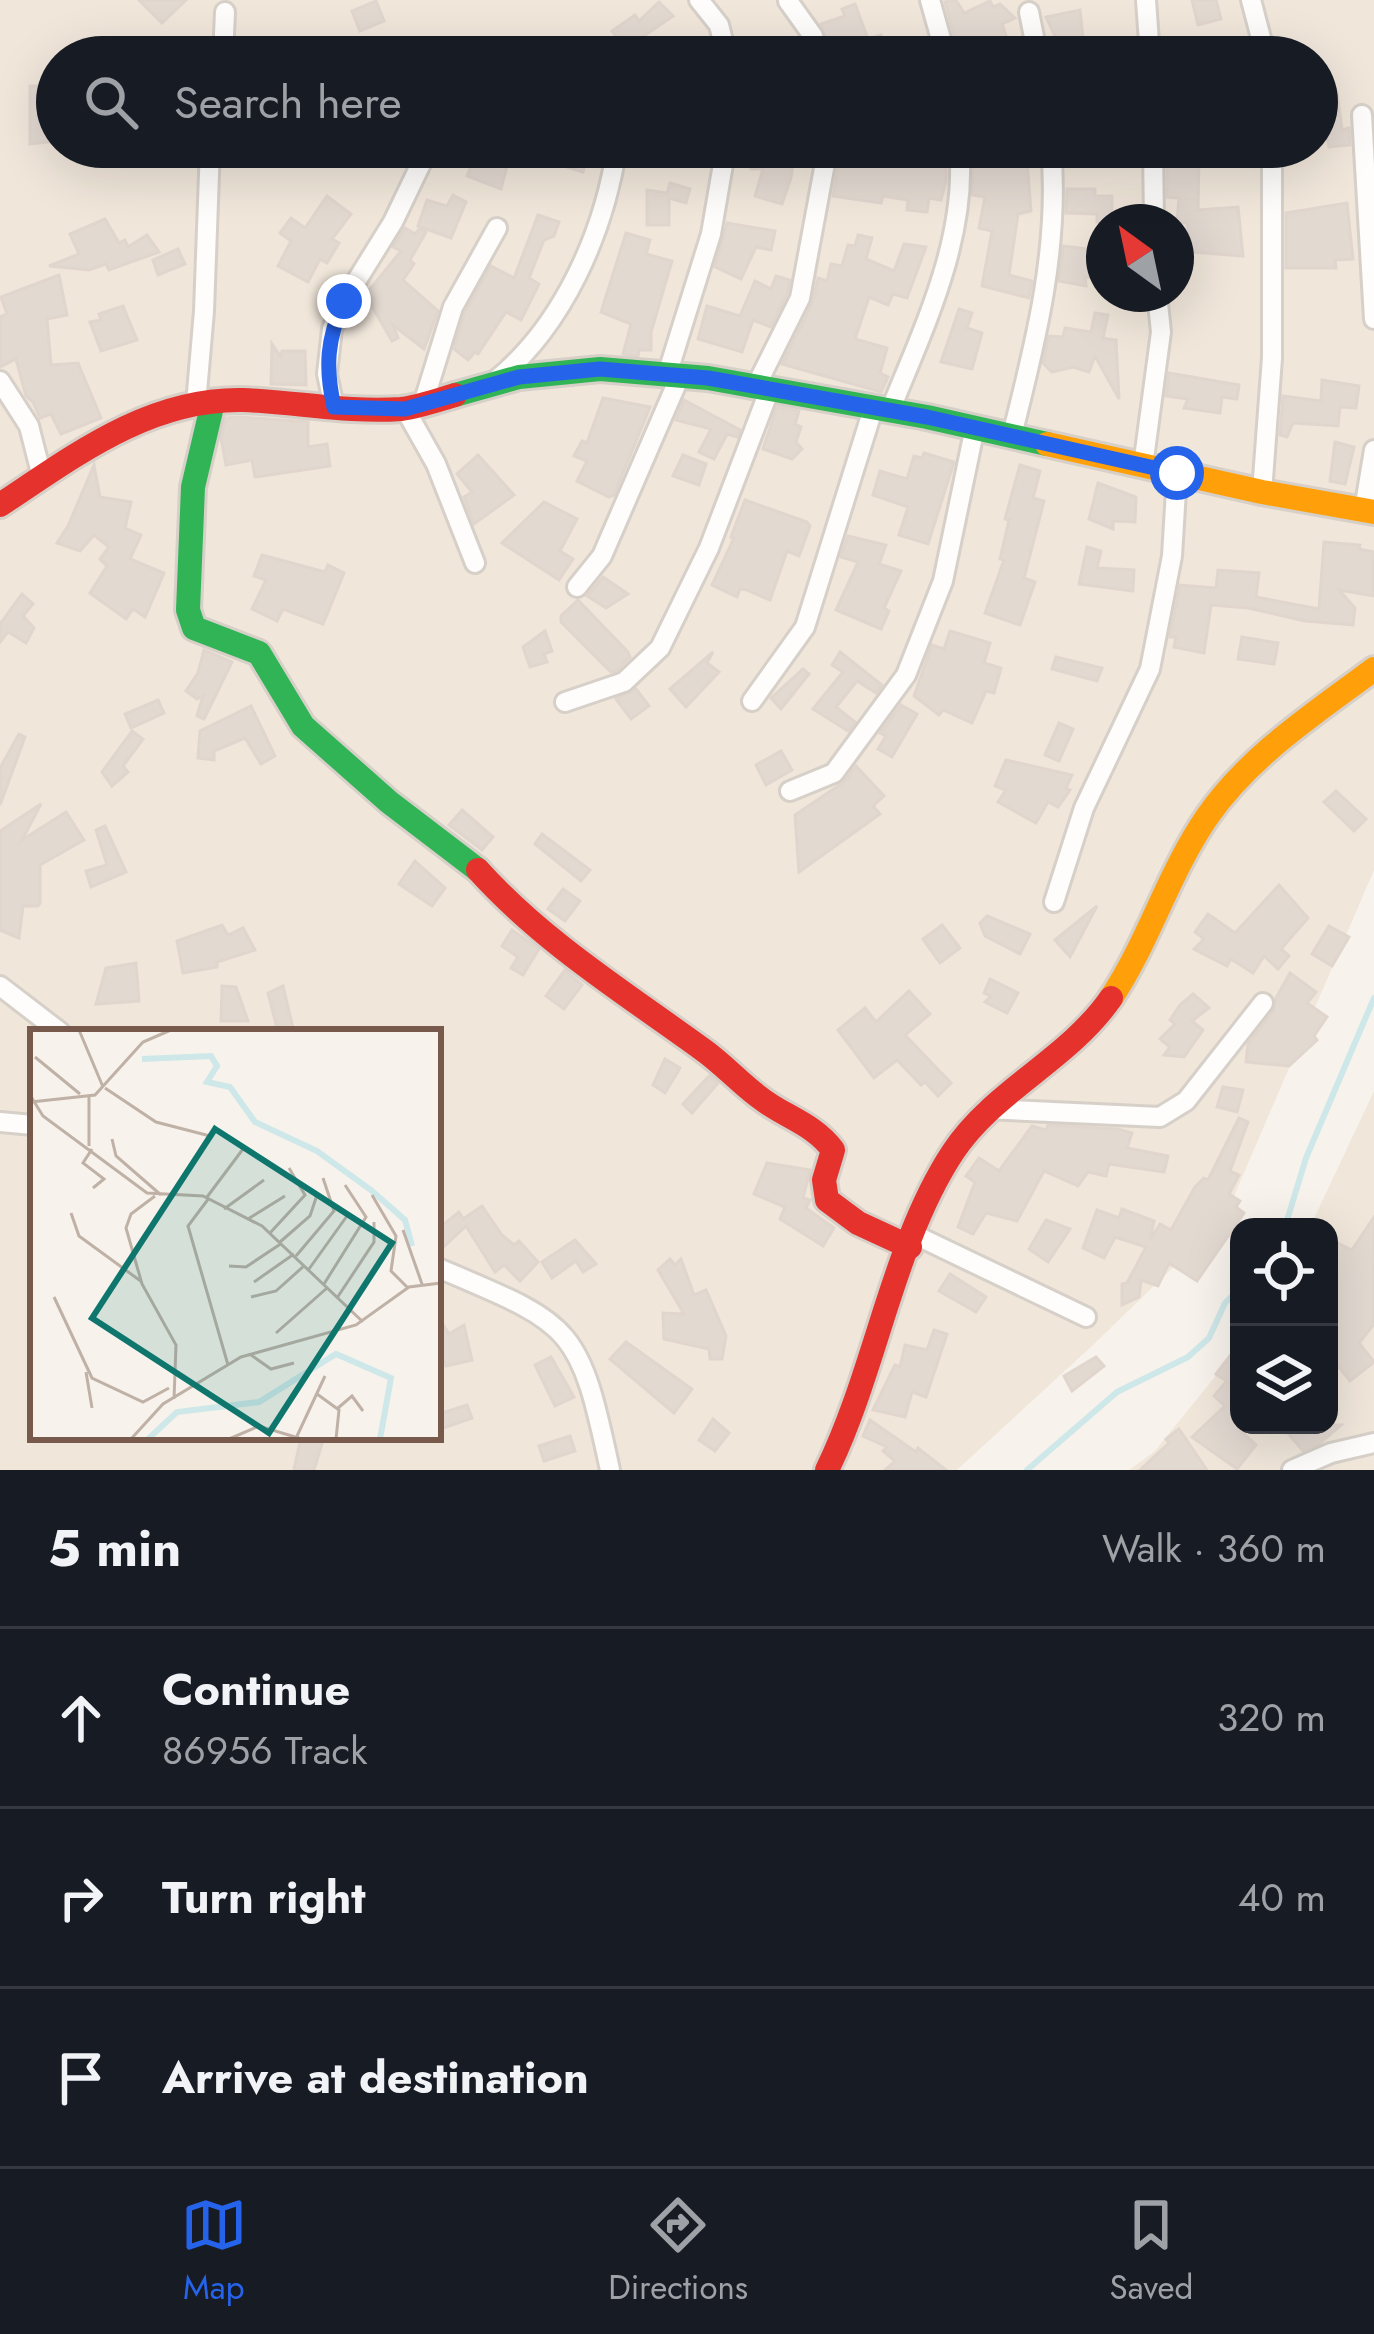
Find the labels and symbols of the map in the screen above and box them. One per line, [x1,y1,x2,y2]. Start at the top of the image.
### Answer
north arrow [1086,204,1194,312]
route end [317,274,371,328]
route start [1150,446,1204,500]
inset map [30,1029,441,1440]

